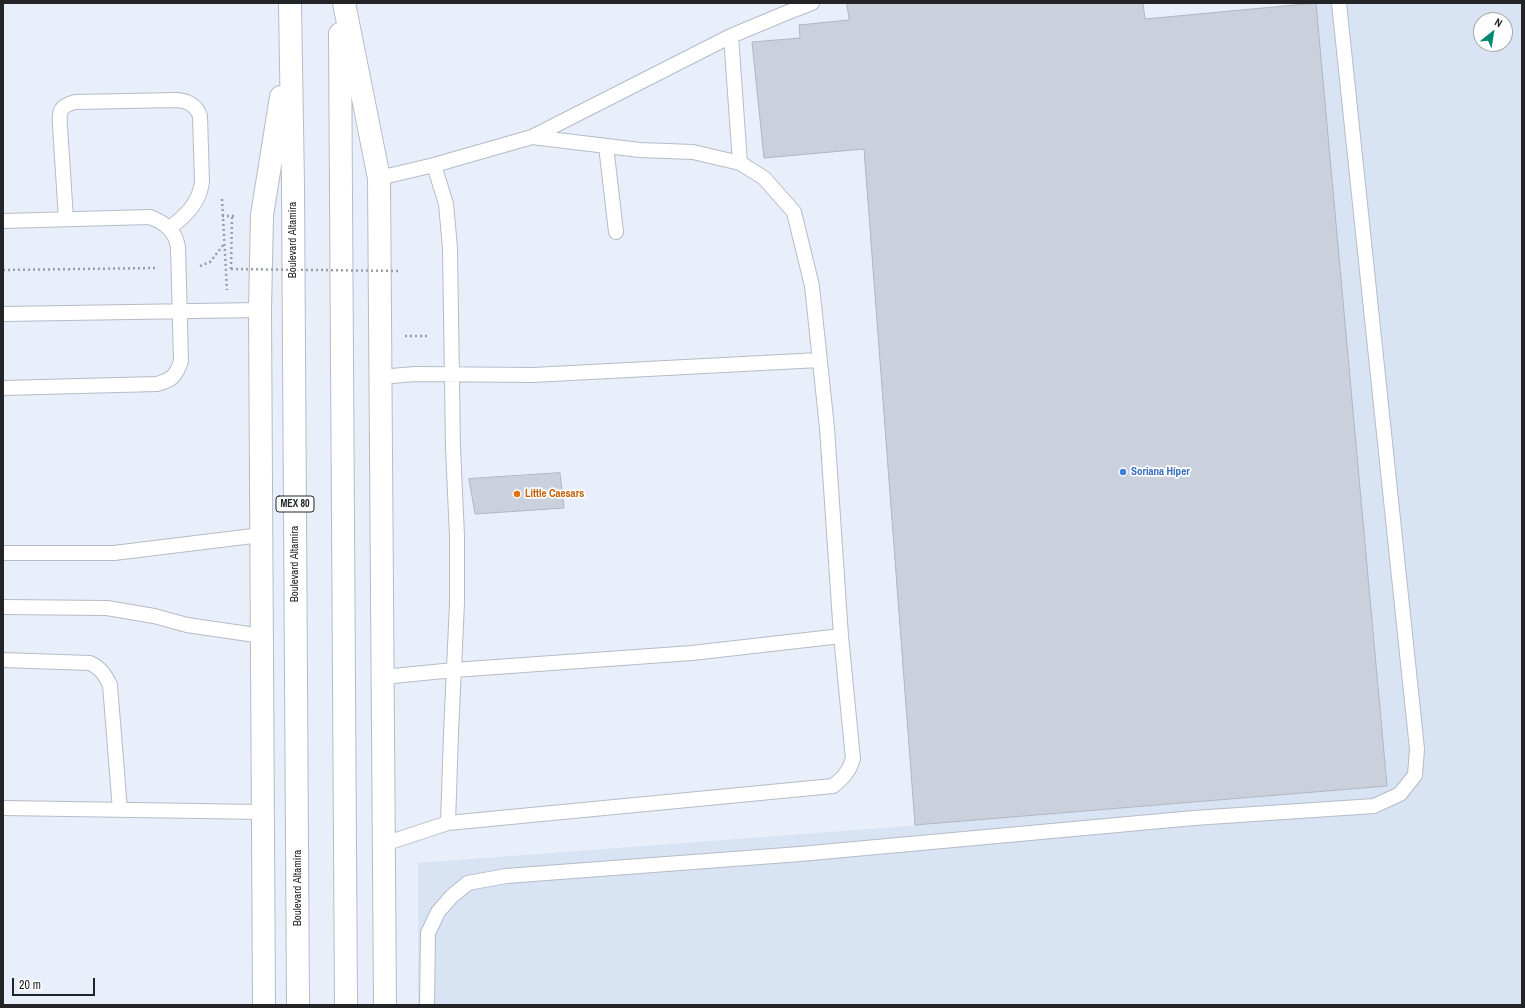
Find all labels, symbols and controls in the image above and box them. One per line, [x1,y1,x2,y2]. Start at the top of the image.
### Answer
north arrow [1473,12,1513,52]
text: N [1492,15,1505,30]
street label: Boulevard Altamira [286,202,300,278]
place label: Soriana Híper [1131,465,1190,479]
marker: Soriana Híper [1118,467,1128,477]
place label: Little Caesars [525,487,584,501]
marker: Little Caesars [512,489,522,499]
road number: MEX 80 [276,496,314,512]
street label: Boulevard Altamira [288,526,302,602]
street label: Boulevard Altamira [291,850,305,926]
scale bar [14,970,97,996]
text: 20 m [19,977,41,993]

